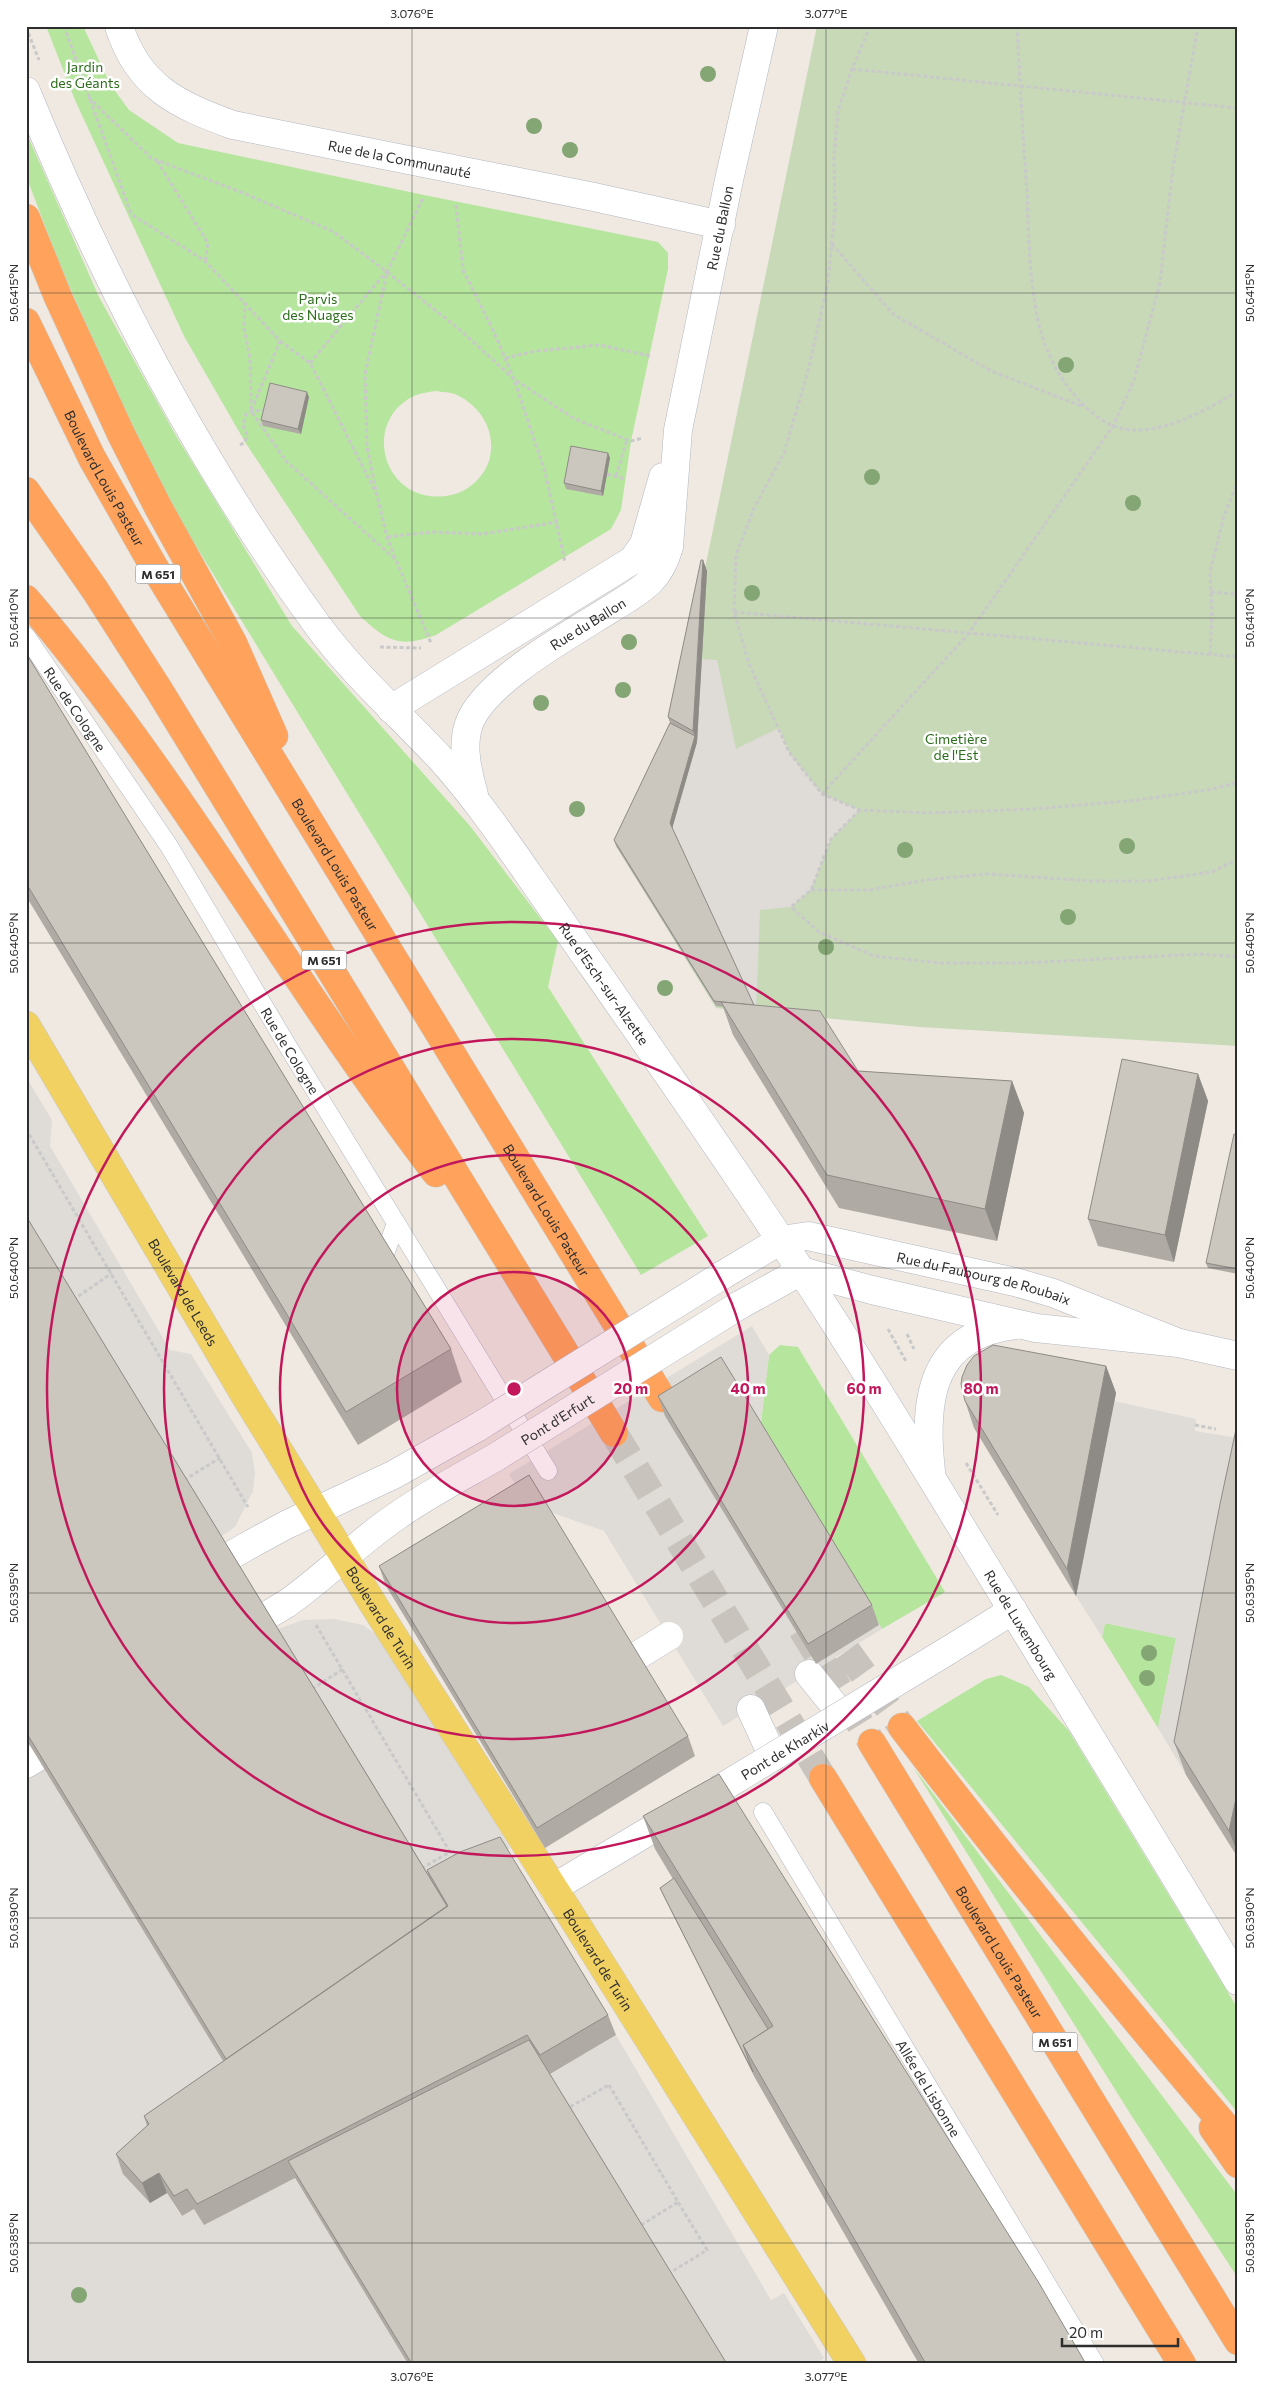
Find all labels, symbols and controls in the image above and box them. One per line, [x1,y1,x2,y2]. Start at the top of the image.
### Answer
text: 3.076°E [390,6,434,20]
text: 3.077°E [805,6,847,20]
park label: Jardin des Géants [50,58,120,91]
street label: Rue de la Communauté [327,136,473,181]
street label: Rue du Ballon [702,184,736,271]
text: 50.6415°N [6,264,20,322]
text: 50.6415°N [1242,264,1256,322]
park label: Parvis des Nuages [282,290,354,323]
street label: Boulevard Louis Pasteur [61,407,149,549]
road number: M 651 [136,564,180,584]
text: 50.6410°N [6,589,20,647]
text: 50.6410°N [1242,589,1256,647]
street label: Rue du Ballon [547,593,628,653]
street label: Rue de Cologne [41,663,110,754]
park label: Cimetière de l'Est [925,730,987,763]
street label: Boulevard Louis Pasteur [289,795,383,934]
text: 50.6405°N [6,912,20,974]
text: 50.6405°N [1242,912,1256,974]
street label: Rue d'Esch-sur-Alzette [556,919,653,1048]
road number: M 651 [302,950,346,970]
street label: Rue de Cologne [258,1004,323,1097]
street label: Boulevard Louis Pasteur [500,1140,594,1280]
street label: Boulevard de Leeds [145,1235,222,1349]
text: 50.6400°N [6,1237,20,1299]
text: 50.6400°N [1242,1237,1256,1299]
street label: Rue du Faubourg de Roubaix [895,1247,1074,1308]
text: 20 m [614,1379,648,1397]
text: 40 m [730,1379,766,1397]
text: 60 m [846,1379,882,1397]
text: 80 m [963,1379,999,1397]
centre of rings [505,1380,523,1398]
street label: Pont d'Erfurt [517,1390,597,1448]
text: 50.6395°N [6,1563,20,1623]
street label: Boulevard de Turin [343,1563,420,1672]
text: 50.6395°N [1242,1563,1256,1623]
street label: Rue de Luxembourg [981,1567,1062,1683]
street label: Pont de Kharkiv [737,1716,832,1783]
street label: Boulevard Louis Pasteur [953,1883,1047,2022]
text: 50.6390°N [6,1887,20,1949]
text: 50.6390°N [1242,1887,1256,1949]
street label: Boulevard de Turin [560,1905,637,2014]
road number: M 651 [1032,2032,1078,2052]
street label: Allée de Lisbonne [893,2036,965,2140]
text: 50.6385°N [6,2213,20,2273]
text: 50.6385°N [1242,2213,1256,2273]
scale bar [1062,2315,1178,2347]
text: 20 m [1069,2323,1103,2341]
text: 3.076°E [390,2369,434,2383]
text: 3.077°E [805,2369,847,2383]

